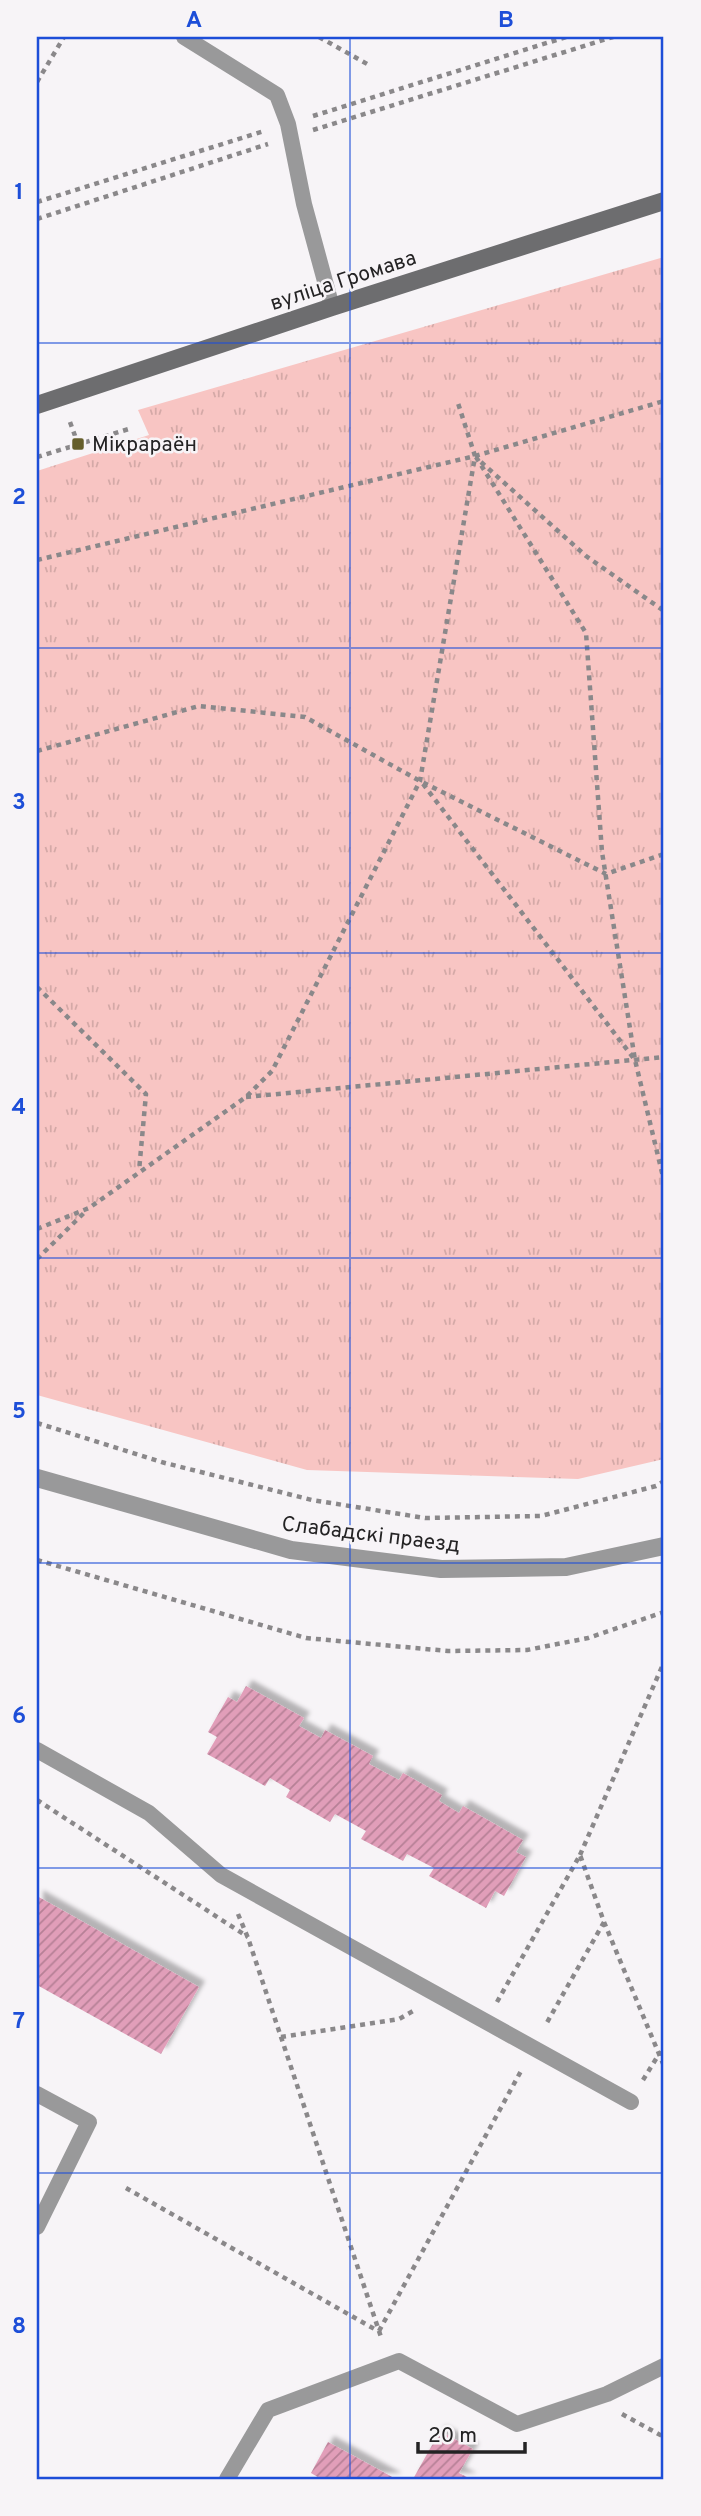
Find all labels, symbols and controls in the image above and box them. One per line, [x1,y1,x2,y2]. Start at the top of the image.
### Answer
text: A [186,7,202,36]
text: B [498,7,514,36]
text: 1 [14,179,24,208]
street label: вуліца Громава [267,245,420,318]
place label: Мікрараён [92,432,197,459]
marker: Мікрараён [70,436,86,452]
text: 2 [12,484,26,513]
text: 3 [12,789,26,818]
text: 4 [12,1094,26,1123]
text: 5 [12,1398,26,1427]
street label: Слабадскі праезд [280,1511,462,1560]
text: 6 [12,1703,26,1732]
text: 7 [13,2008,25,2037]
text: 8 [12,2313,26,2342]
scale bar [418,2411,524,2455]
text: 20 m [428,2423,477,2450]

